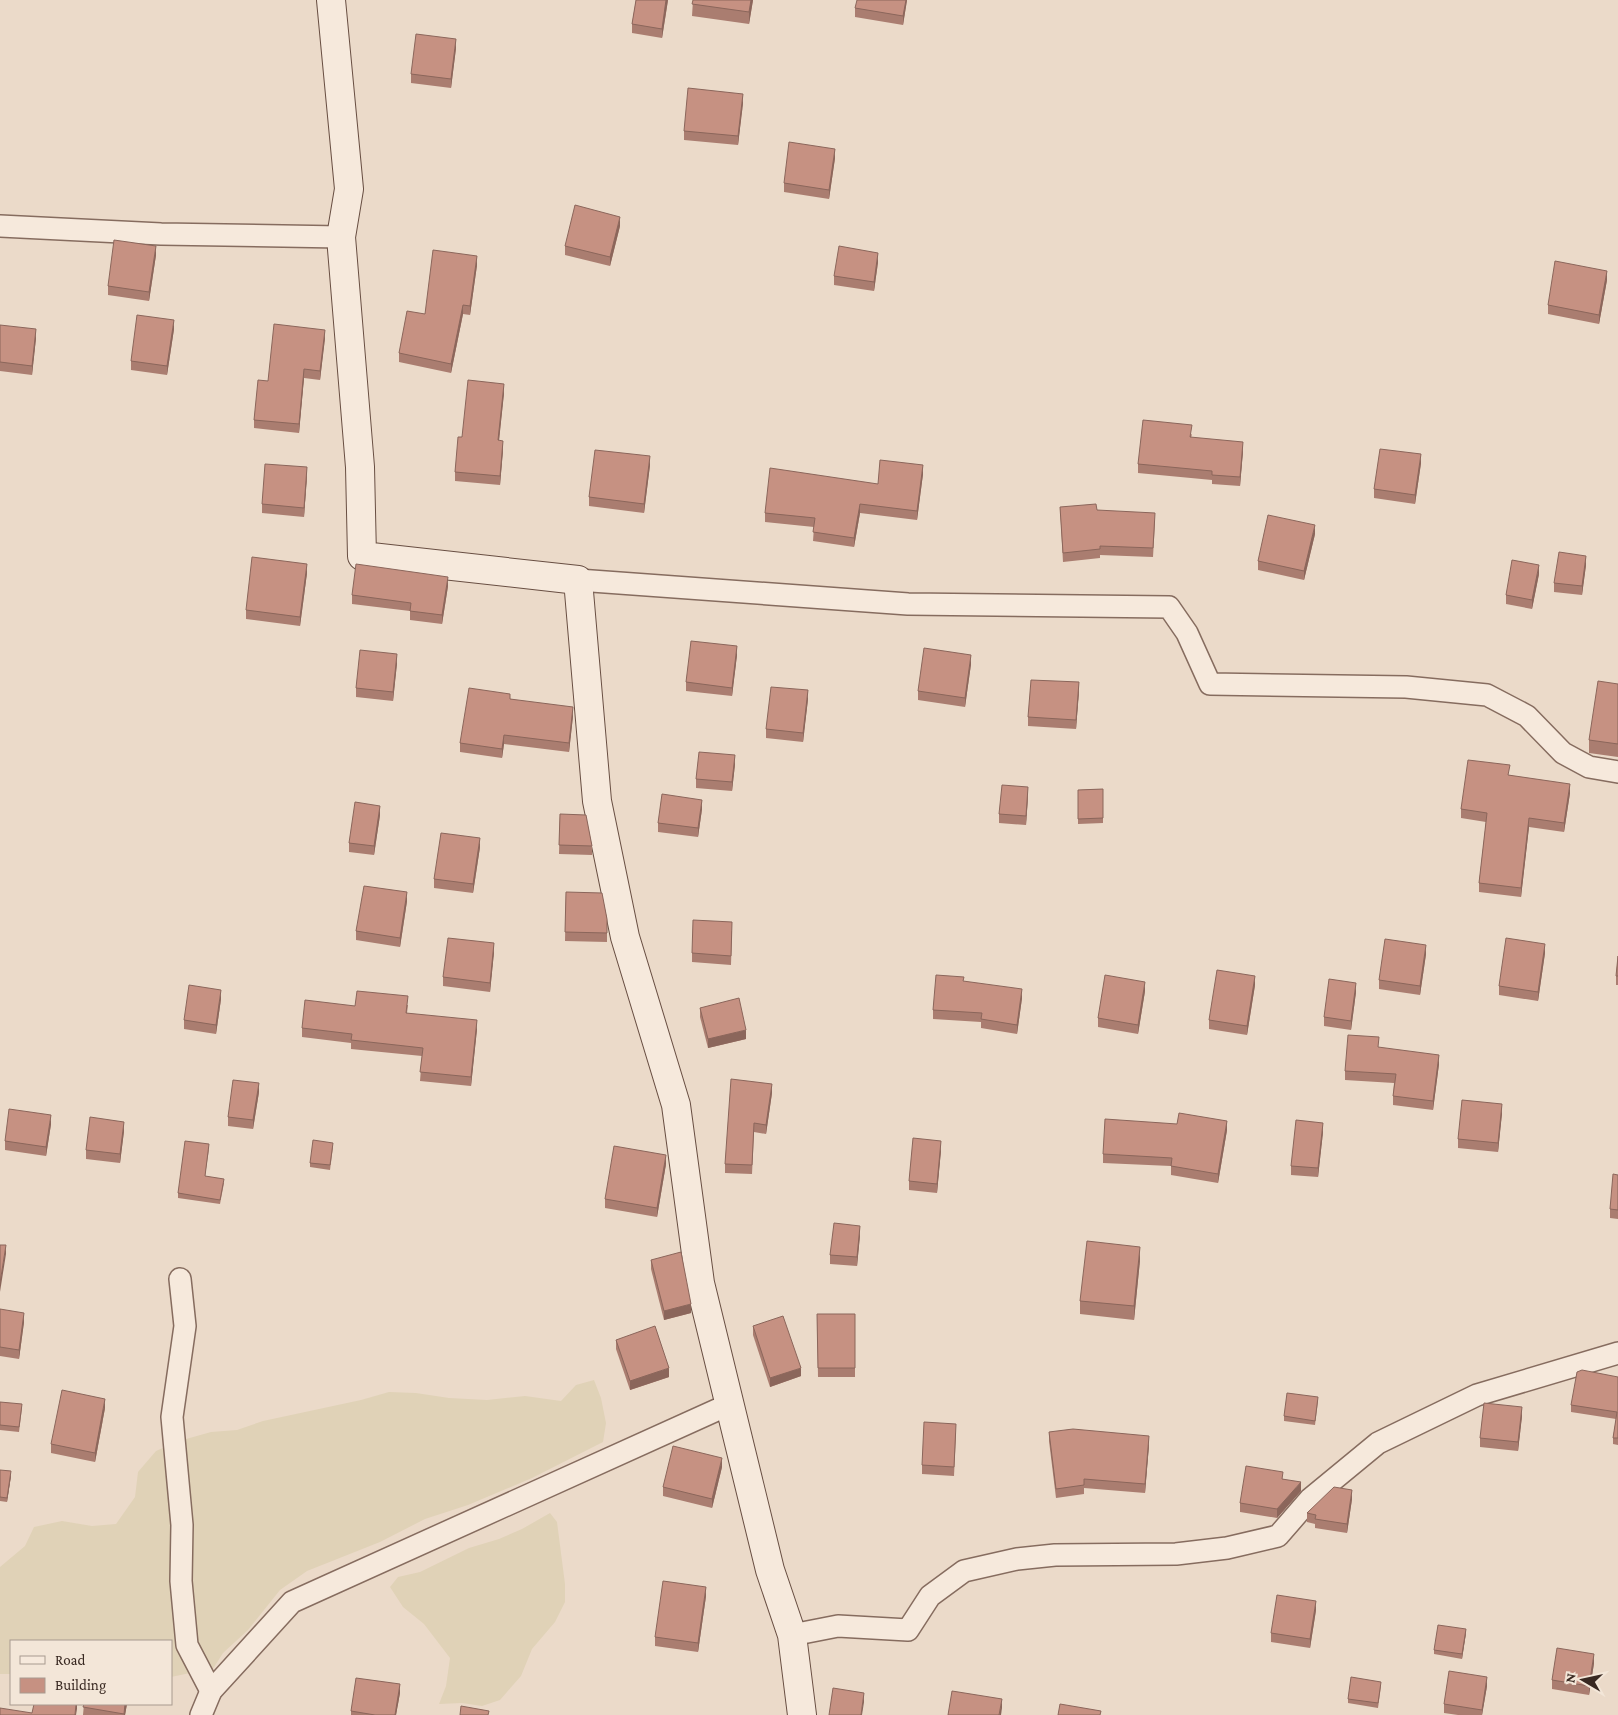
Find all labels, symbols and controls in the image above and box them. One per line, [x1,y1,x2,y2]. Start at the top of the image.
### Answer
legend [10,1640,172,1705]
text: Road [55,1652,86,1668]
north arrow [1558,1655,1608,1705]
text: N [1562,1672,1579,1684]
text: Building [55,1677,106,1694]

